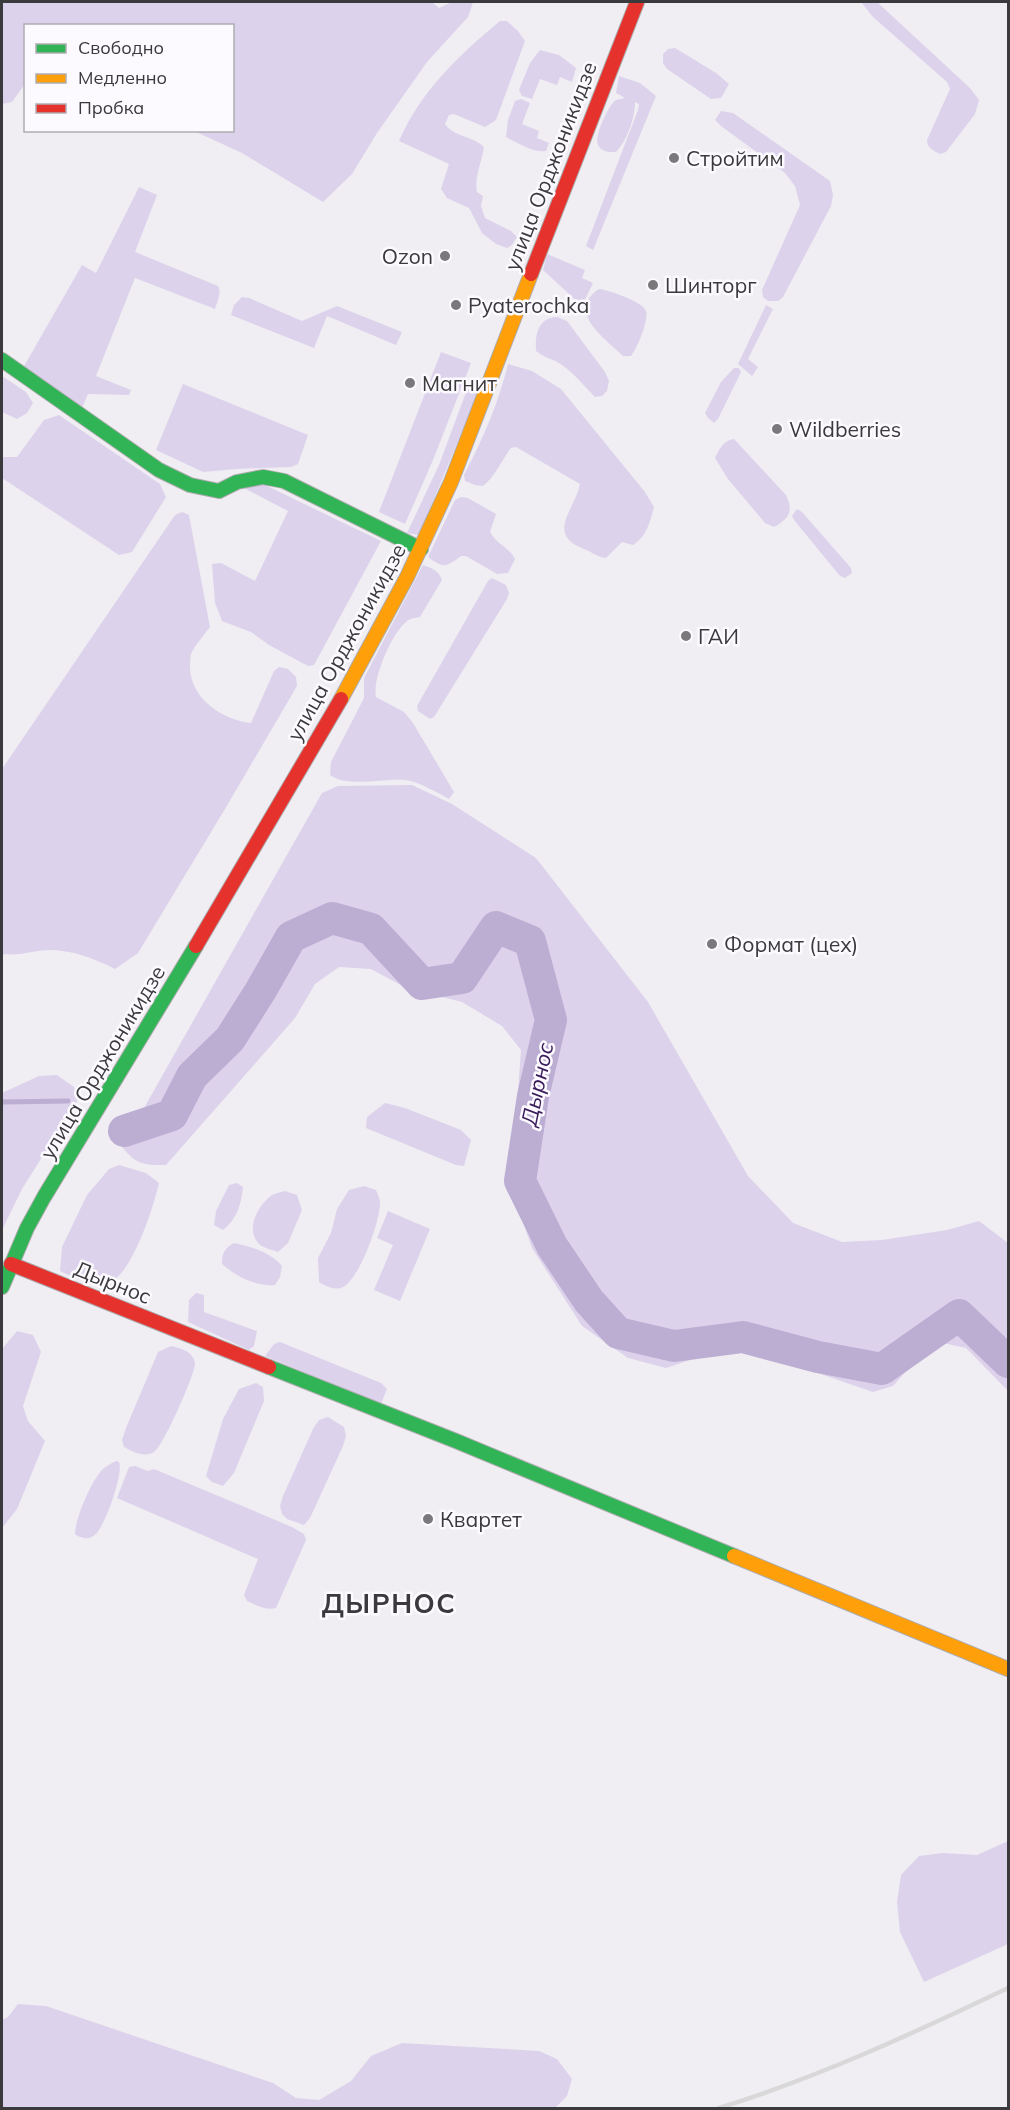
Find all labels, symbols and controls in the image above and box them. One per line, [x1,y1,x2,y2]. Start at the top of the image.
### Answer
legend [24,24,234,132]
text: Свободно [78,36,164,59]
street label: улица Орджоникидзе [498,58,602,274]
text: Медленно [78,66,167,89]
text: Пробка [78,96,144,119]
place label: Стройтим [686,145,784,171]
marker: Стройтим [667,151,681,165]
place label: Ozon [382,243,433,269]
marker: Ozon [438,249,452,263]
place label: Шинторг [665,272,757,298]
marker: Шинторг [646,278,660,292]
place label: Pyaterochka [468,292,589,318]
marker: Pyaterochka [449,298,463,312]
place label: Магнит [422,370,497,396]
marker: Магнит [403,376,417,390]
place label: Wildberries [789,416,901,442]
marker: Wildberries [770,422,784,436]
street label: улица Орджоникидзе [281,539,411,745]
place label: ГАИ [698,623,739,649]
marker: ГАИ [679,629,693,643]
place label: Формат (цех) [724,931,858,957]
marker: Формат (цех) [705,937,719,951]
street label: улица Орджоникидзе [34,960,170,1164]
water label: Дырнос [514,1040,559,1130]
street label: Дырнос [71,1255,155,1309]
place label: Квартет [440,1506,522,1532]
marker: Квартет [421,1512,435,1526]
district label: ДЫРНОС [322,1586,456,1620]

